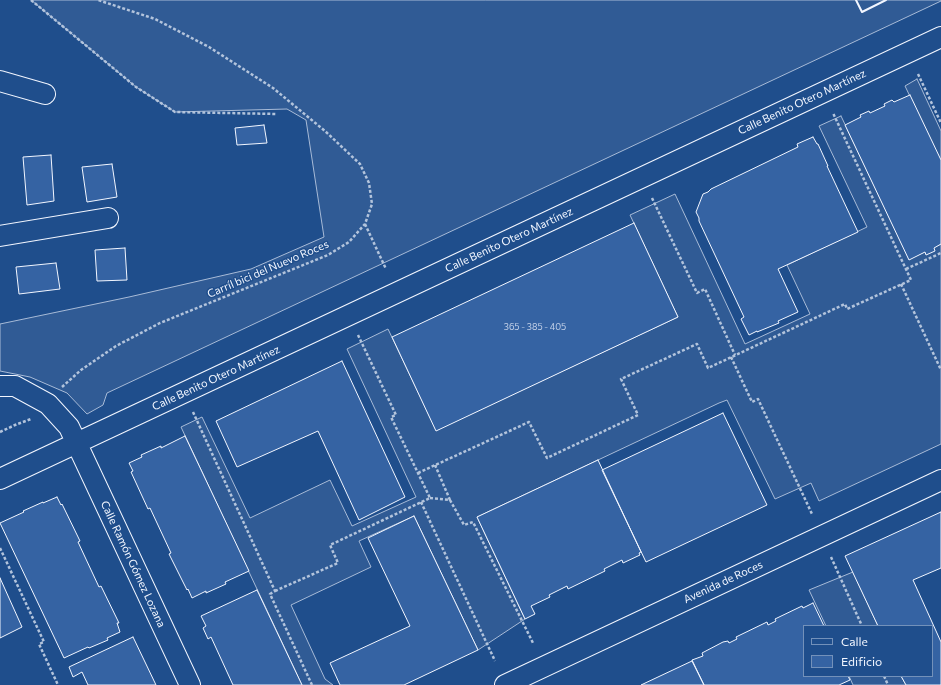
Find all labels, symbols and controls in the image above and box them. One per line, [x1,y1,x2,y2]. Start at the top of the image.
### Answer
street label: Calle Benito Otero Martínez [736,67,868,137]
street label: Calle Benito Otero Martínez [443,205,575,275]
street label: Carríl bici del Nuevo Roces [205,237,331,301]
house number: 365 - 385 - 405 [504,322,566,332]
street label: Calle Benito Otero Martínez [150,343,282,413]
street label: Calle Ramón Gómez Lozana [98,499,168,629]
street label: Avenida de Roces [681,558,765,606]
legend [803,625,933,677]
text: Calle [841,634,868,648]
text: Edificio [841,654,882,668]

